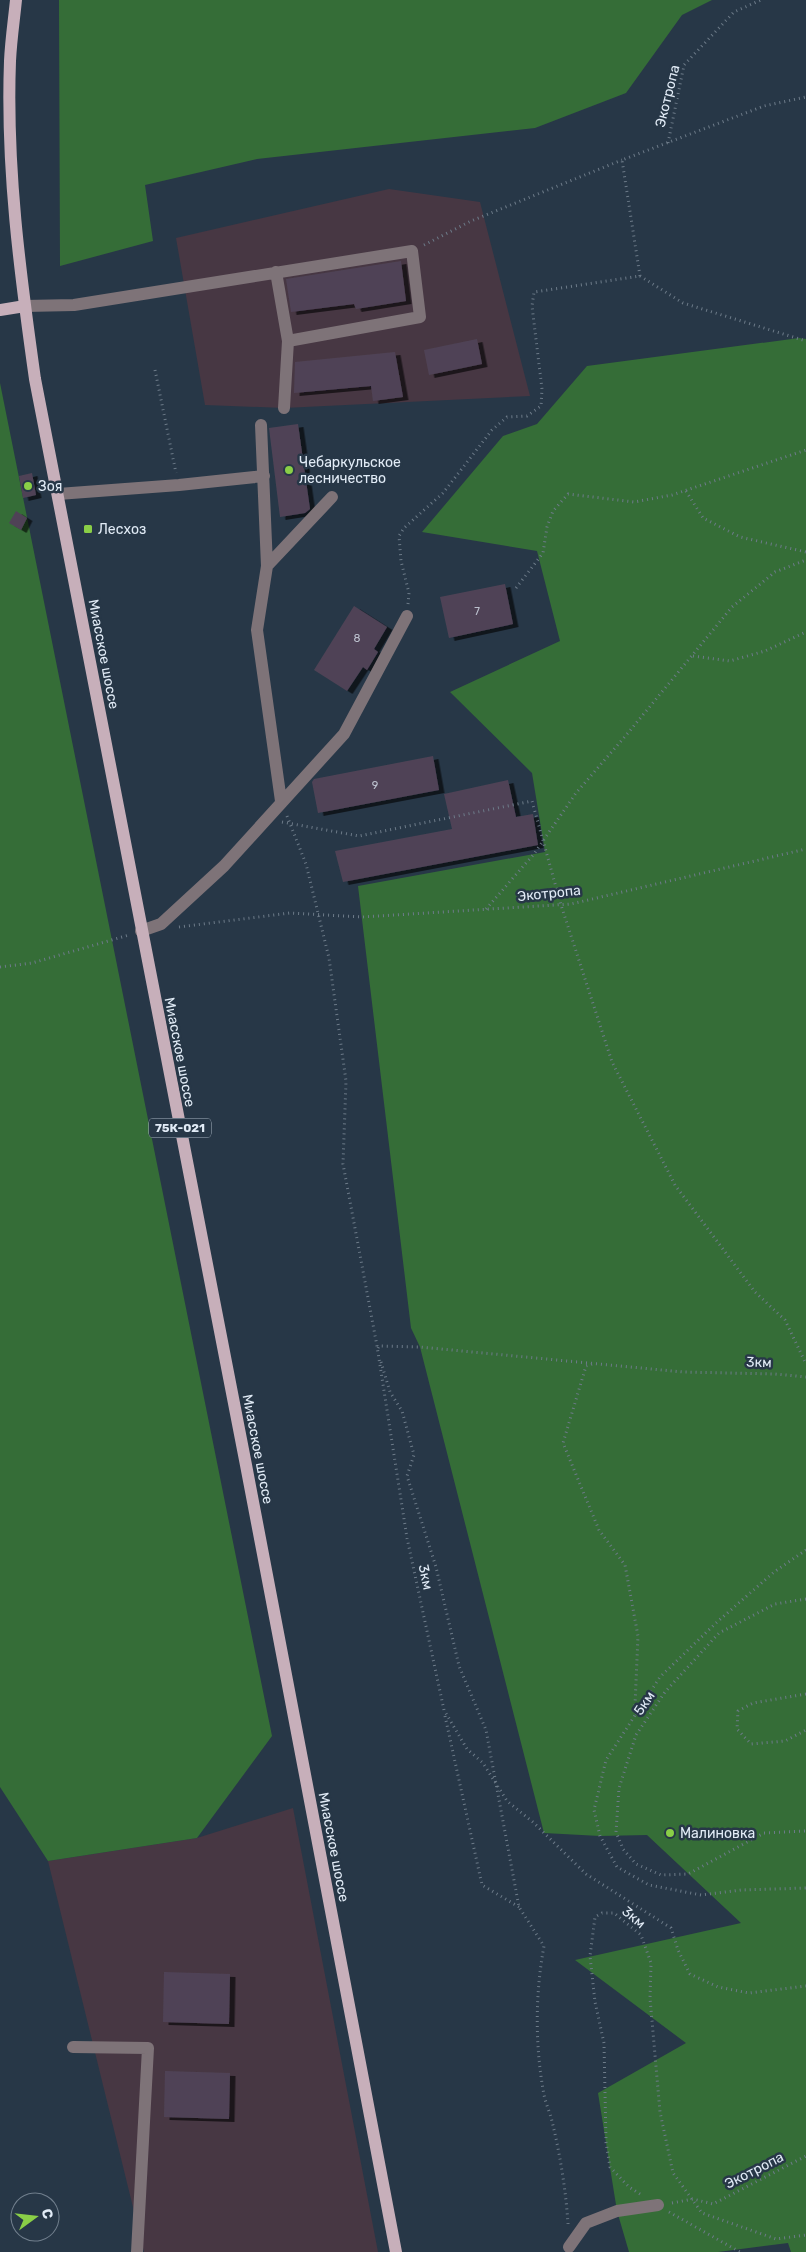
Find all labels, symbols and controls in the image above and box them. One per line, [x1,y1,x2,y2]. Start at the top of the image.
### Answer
street label: Экотропа [652,63,683,129]
place label: Чебаркульское лесничество [299,454,401,487]
marker: Чебаркульское лесничество [283,464,295,476]
place label: Зоя [38,478,62,495]
marker: Зоя [22,480,34,492]
place label: Лесхоз [98,521,146,538]
marker: Лесхоз [82,523,94,535]
street label: Миасское шоссе [85,598,123,711]
house number: 7 [474,605,480,618]
house number: 8 [354,632,361,645]
house number: 9 [372,779,378,792]
street label: Экотропа [516,882,582,905]
street label: Миасское шоссе [161,996,199,1109]
road number: 75К-021 [149,1118,211,1138]
street label: 3км [746,1354,772,1371]
street label: Миасское шоссе [239,1393,277,1506]
street label: 3км [415,1563,436,1591]
street label: 5км [630,1688,659,1719]
street label: Миасское шоссе [315,1791,353,1904]
place label: Малиновка [680,1825,755,1842]
marker: Малиновка [664,1827,676,1839]
street label: 3км [618,1903,649,1932]
street label: Экотропа [722,2148,786,2192]
north arrow [10,2192,60,2242]
text: С [38,2207,57,2221]

